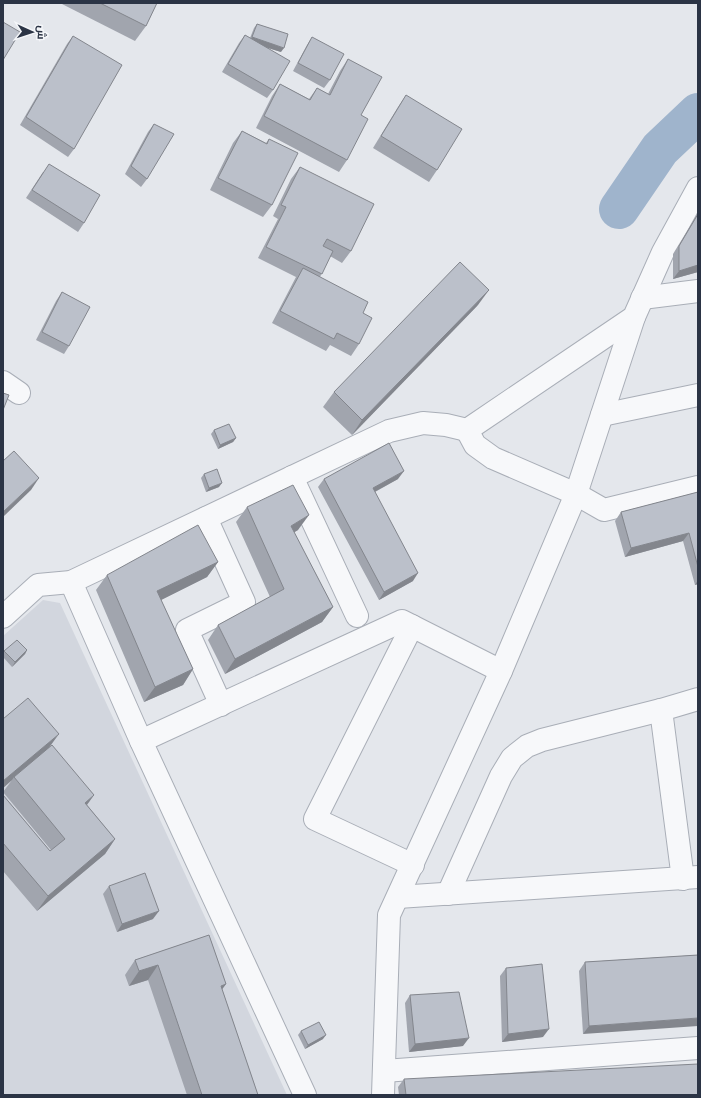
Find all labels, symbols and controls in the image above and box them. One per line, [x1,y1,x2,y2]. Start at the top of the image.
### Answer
north arrow [12,12,52,52]
text: ش [35,25,49,40]

